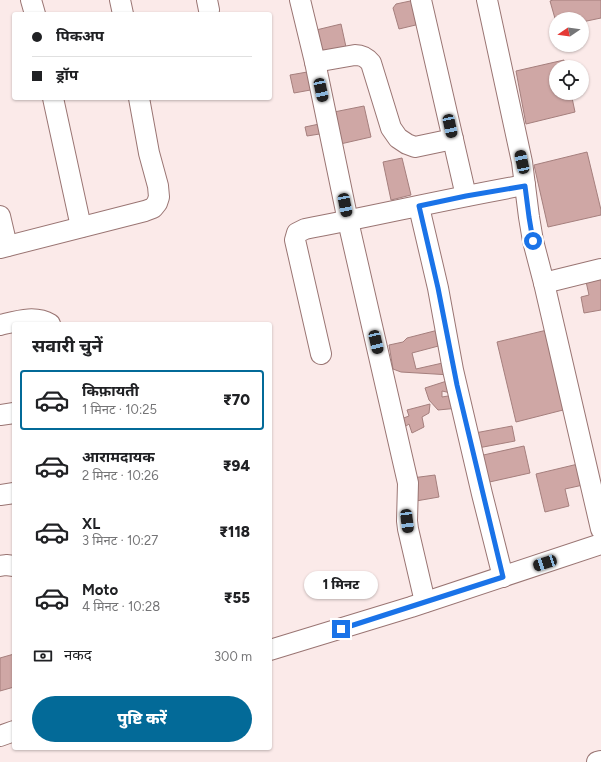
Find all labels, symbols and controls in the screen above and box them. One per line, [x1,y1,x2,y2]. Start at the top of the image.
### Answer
north arrow [549,12,589,52]
map controls [549,12,589,100]
text: पिकअप [56,27,104,45]
button: locate [549,60,589,100]
text: ड्रॉप [56,66,78,84]
car [313,77,329,103]
car [442,113,458,139]
car [514,149,530,175]
car [337,192,353,218]
route start [524,232,542,250]
car [367,329,385,355]
text: सवारी चुनें [32,335,103,357]
icon: car [34,382,70,418]
text: किफ़ायती [82,382,139,400]
text: ₹70 [223,391,250,409]
text: 1 मिनट · 10:25 [82,402,157,417]
icon: car [34,448,70,484]
text: आरामदायक [82,448,155,466]
text: ₹94 [223,457,250,475]
text: 2 मिनट · 10:26 [82,468,159,483]
car [400,508,414,534]
icon: car [34,514,70,550]
text: XL [82,515,100,533]
text: ₹118 [219,523,250,541]
text: 3 मिनट · 10:27 [82,533,158,548]
car [532,554,558,572]
callout: 1 मिनट [304,571,378,599]
text: 1 मिनट [323,577,359,592]
icon: car [34,580,70,616]
text: Moto [82,581,118,599]
text: ₹55 [224,589,250,607]
text: 4 मिनट · 10:28 [82,599,160,614]
route end [332,620,350,638]
icon: cash [32,645,54,667]
text: नकद [64,646,92,664]
text: 300 m [214,649,252,664]
button: पुष्टि करें [32,696,252,742]

